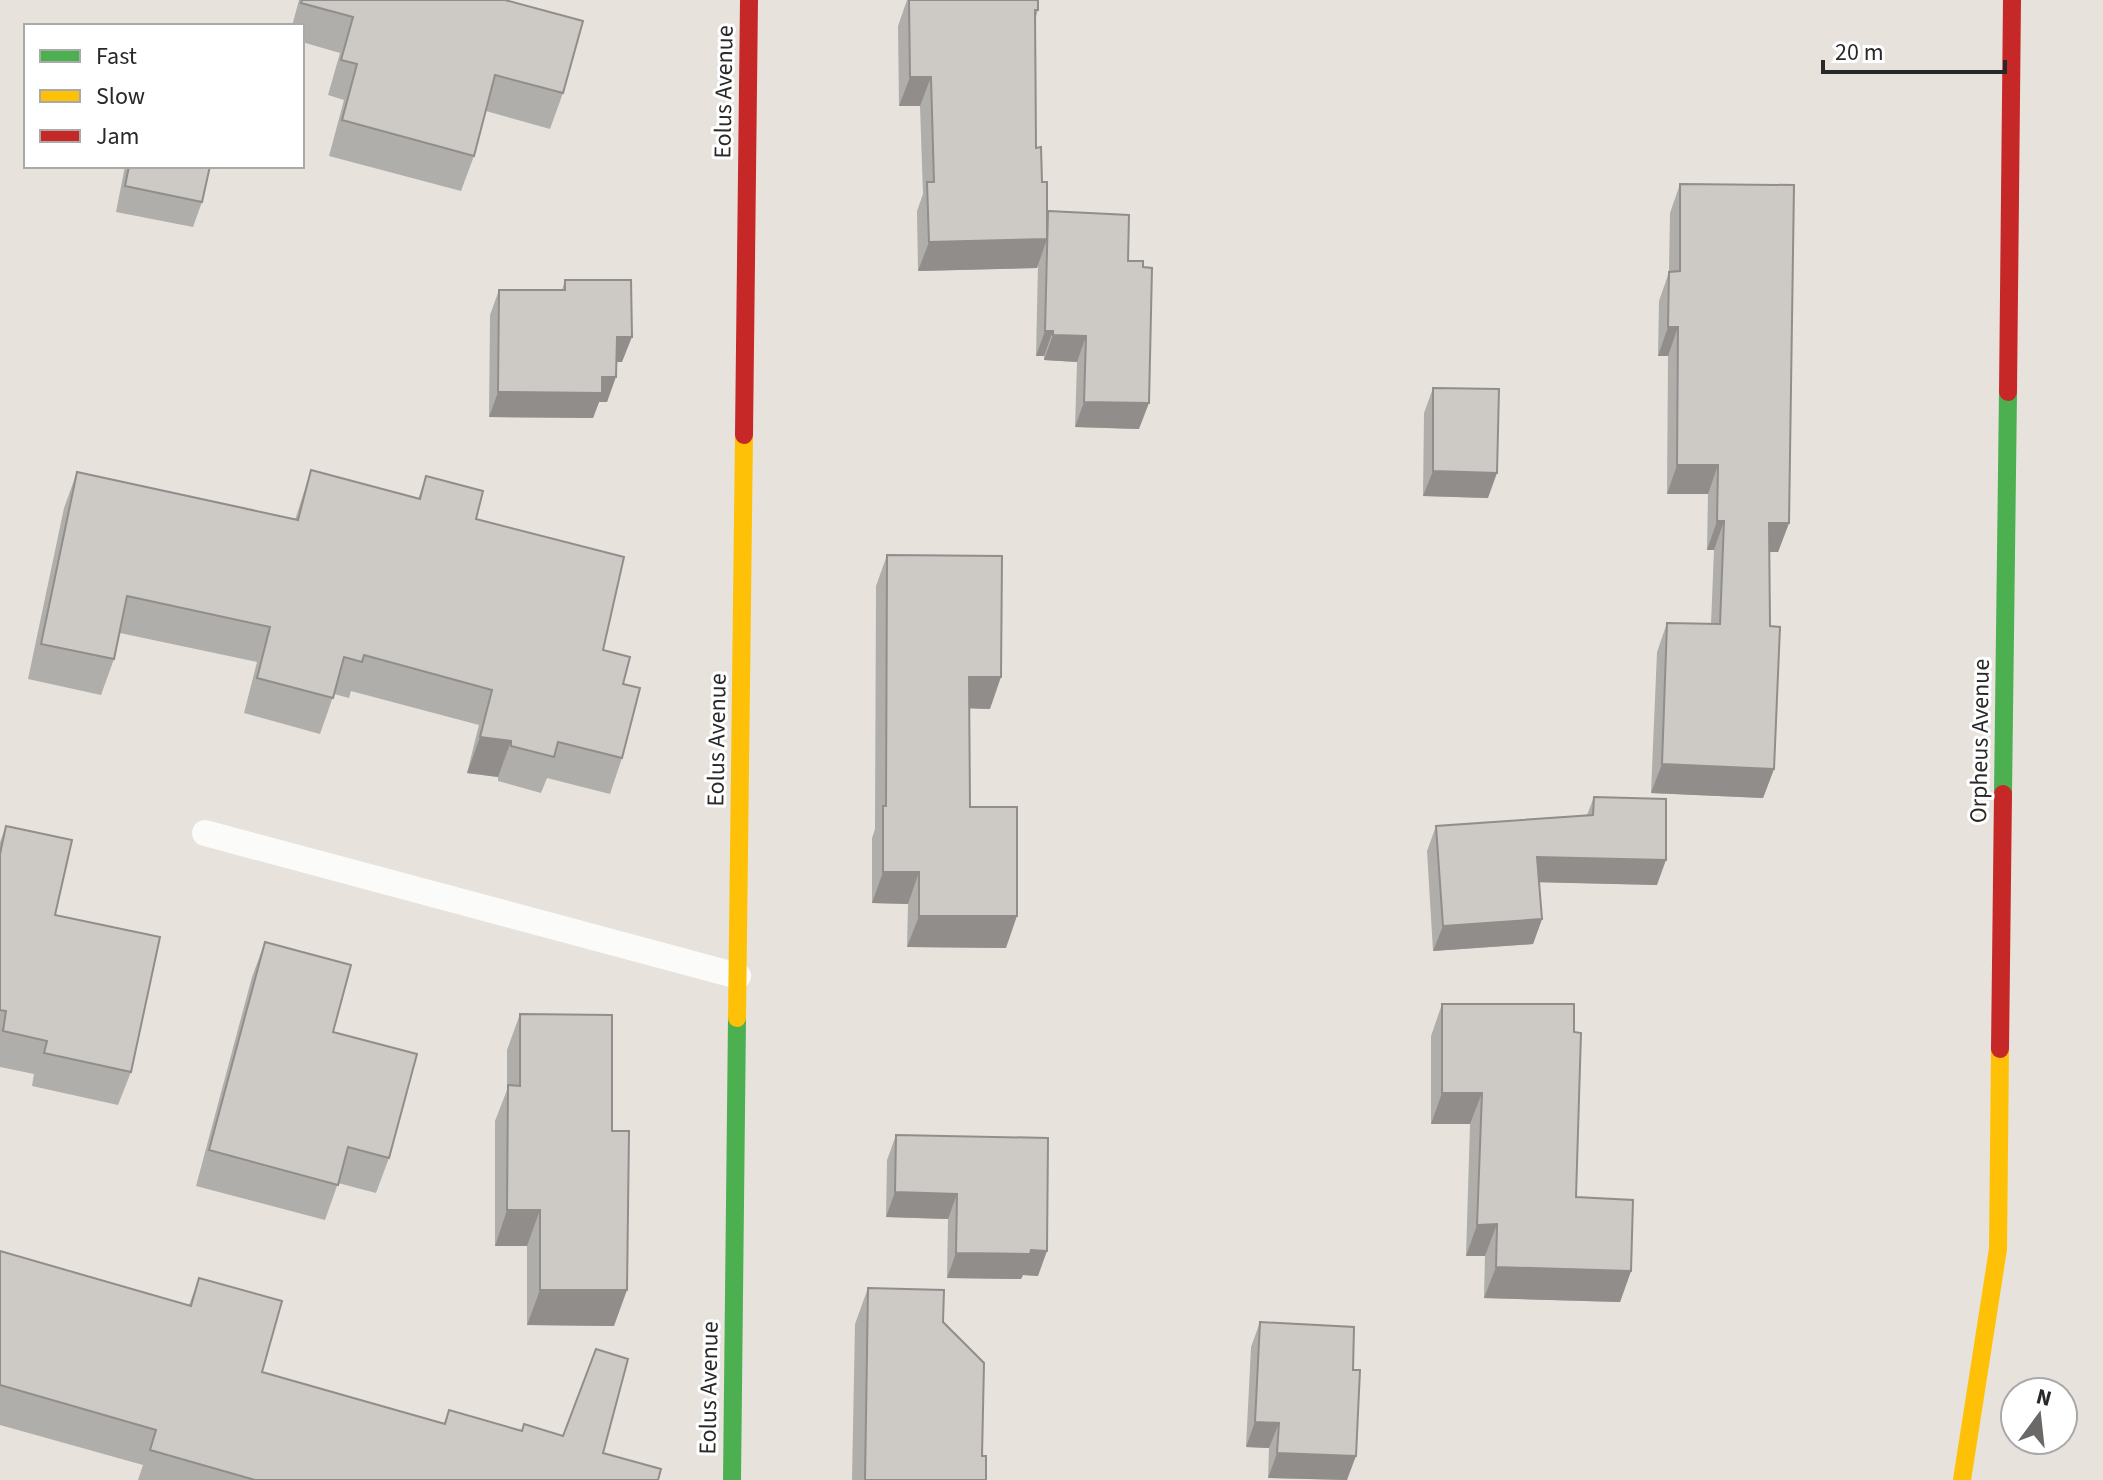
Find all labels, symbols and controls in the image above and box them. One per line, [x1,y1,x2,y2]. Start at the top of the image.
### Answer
legend [24,24,304,168]
scale bar [1823,24,2005,74]
street label: Eolus Avenue [705,25,743,159]
text: 20 m [1835,35,1884,70]
text: Fast [96,39,137,74]
text: Slow [96,79,145,114]
text: Jam [96,119,140,154]
street label: Orpheus Avenue [1961,658,1999,824]
street label: Eolus Avenue [698,673,736,807]
street label: Eolus Avenue [690,1321,728,1455]
north arrow [1999,1376,2079,1456]
text: N [2033,1380,2055,1415]

